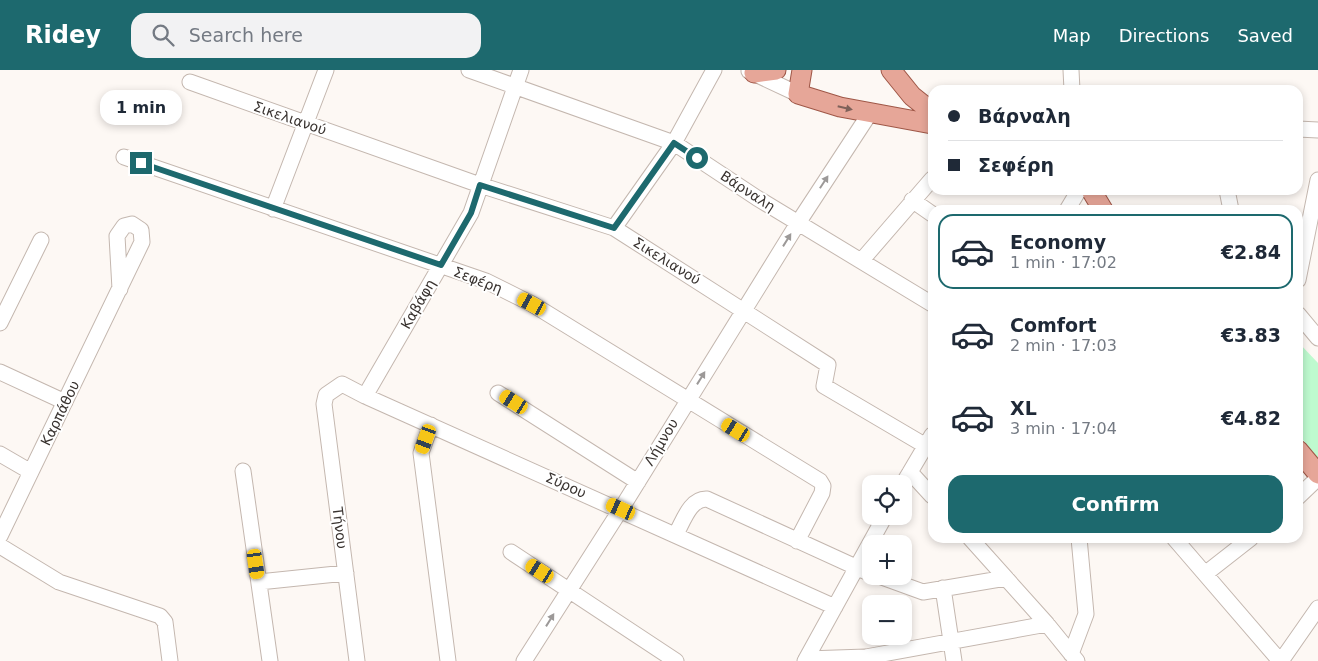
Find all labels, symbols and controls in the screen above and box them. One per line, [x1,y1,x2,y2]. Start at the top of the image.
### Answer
search box [131,13,481,58]
text: Ridey [25,21,101,49]
icon: search [149,21,177,49]
text: Search here [189,24,303,46]
text: Map [1053,25,1091,46]
text: Directions [1119,25,1209,46]
text: Saved [1237,25,1293,46]
callout: 1 min [100,91,182,126]
text: 1 min [116,98,166,117]
street label: Σικελιανού [251,98,329,138]
one-way arrow [837,104,853,112]
text: Βάρναλη [978,105,1071,127]
route start [686,147,708,169]
route end [130,152,152,174]
text: Σεφέρη [978,154,1054,176]
street label: Βάρναλη [718,167,778,215]
one-way arrow [820,175,829,188]
icon: car [950,229,995,274]
text: Economy [1010,231,1106,253]
one-way arrow [782,233,791,247]
street label: Σικελιανού [630,234,704,288]
text: €2.84 [1221,241,1281,263]
text: 1 min · 17:02 [1010,253,1117,272]
street label: Σεφέρη [451,263,505,297]
street label: Καβάφη [397,276,439,332]
car [515,290,548,318]
icon: car [950,312,995,357]
text: Comfort [1010,314,1097,336]
text: €3.83 [1221,324,1281,346]
text: 2 min · 17:03 [1010,336,1117,355]
one-way arrow [696,371,705,384]
street label: Καρπάθου [37,378,83,448]
car [497,388,530,416]
icon: car [950,395,995,440]
text: XL [1010,397,1037,419]
text: €4.82 [1221,407,1281,429]
street label: Λήμνου [641,416,681,468]
car [719,416,752,444]
text: 3 min · 17:04 [1010,419,1117,438]
car [413,422,438,456]
street label: Σύρου [543,469,589,501]
map controls [862,475,912,645]
button: locate [862,475,912,525]
button: Confirm [948,475,1283,533]
car [604,496,637,522]
street label: Τήνου [329,505,350,550]
button: + [862,535,912,585]
car [246,548,265,580]
car [523,557,556,585]
button: − [862,595,912,645]
one-way arrow [545,613,555,626]

